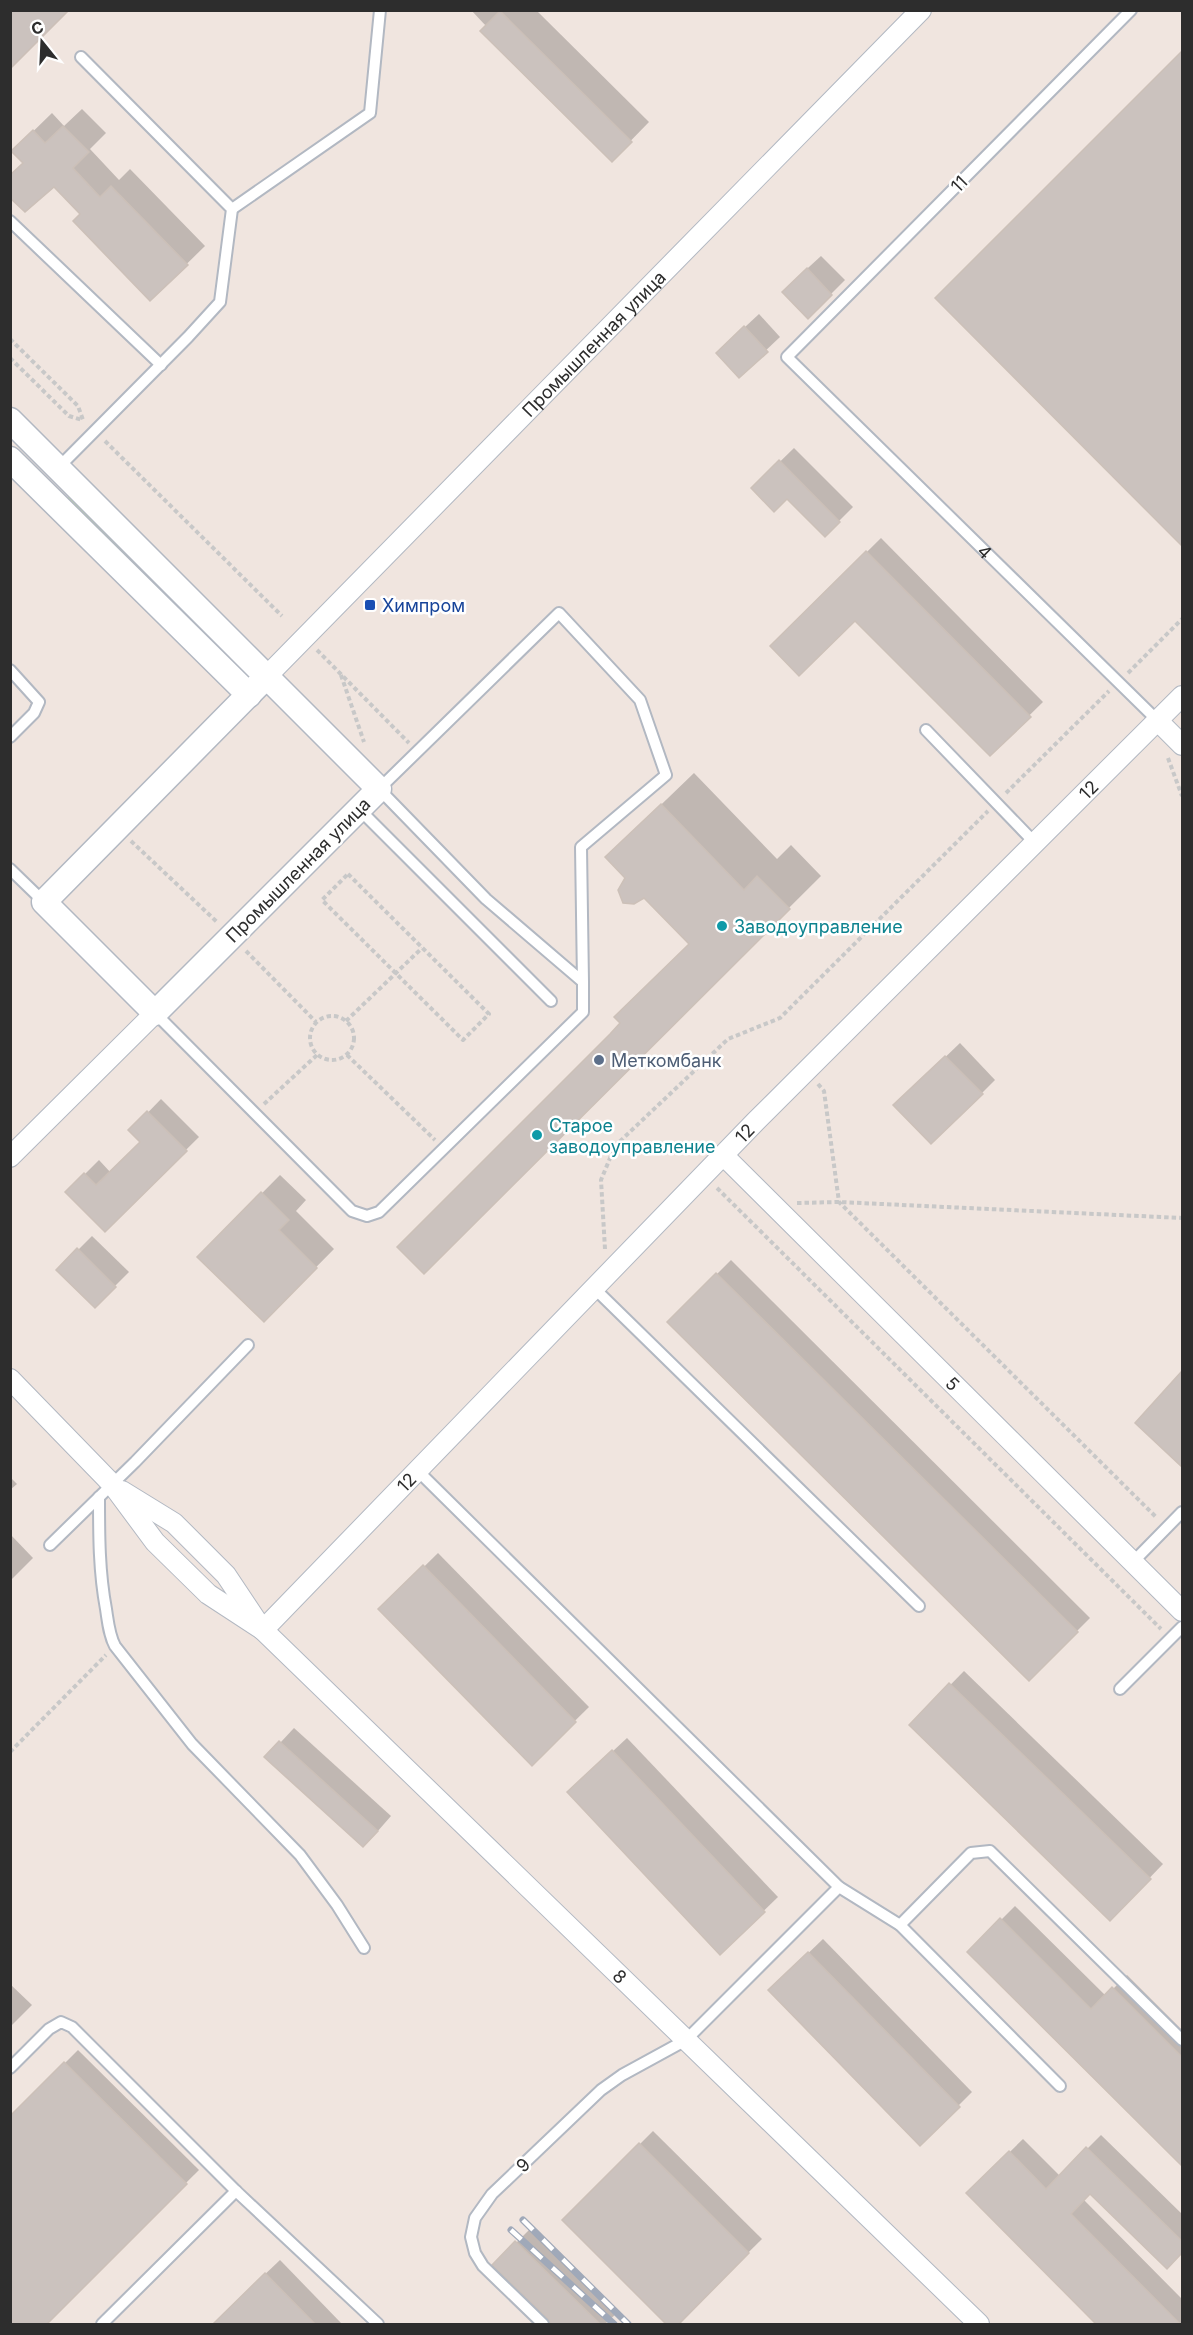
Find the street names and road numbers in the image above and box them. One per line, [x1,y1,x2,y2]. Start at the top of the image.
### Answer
street label: 11 [946,171,972,197]
street label: Промышленная улица [517,266,670,421]
street label: 4 [973,540,997,563]
street label: 12 [1074,776,1102,803]
street label: Промышленная улица [221,793,375,947]
street label: 12 [731,1119,758,1147]
street label: 5 [942,1372,964,1395]
street label: 12 [392,1468,420,1496]
street label: 8 [609,1965,631,1988]
street label: 9 [512,2154,534,2176]

